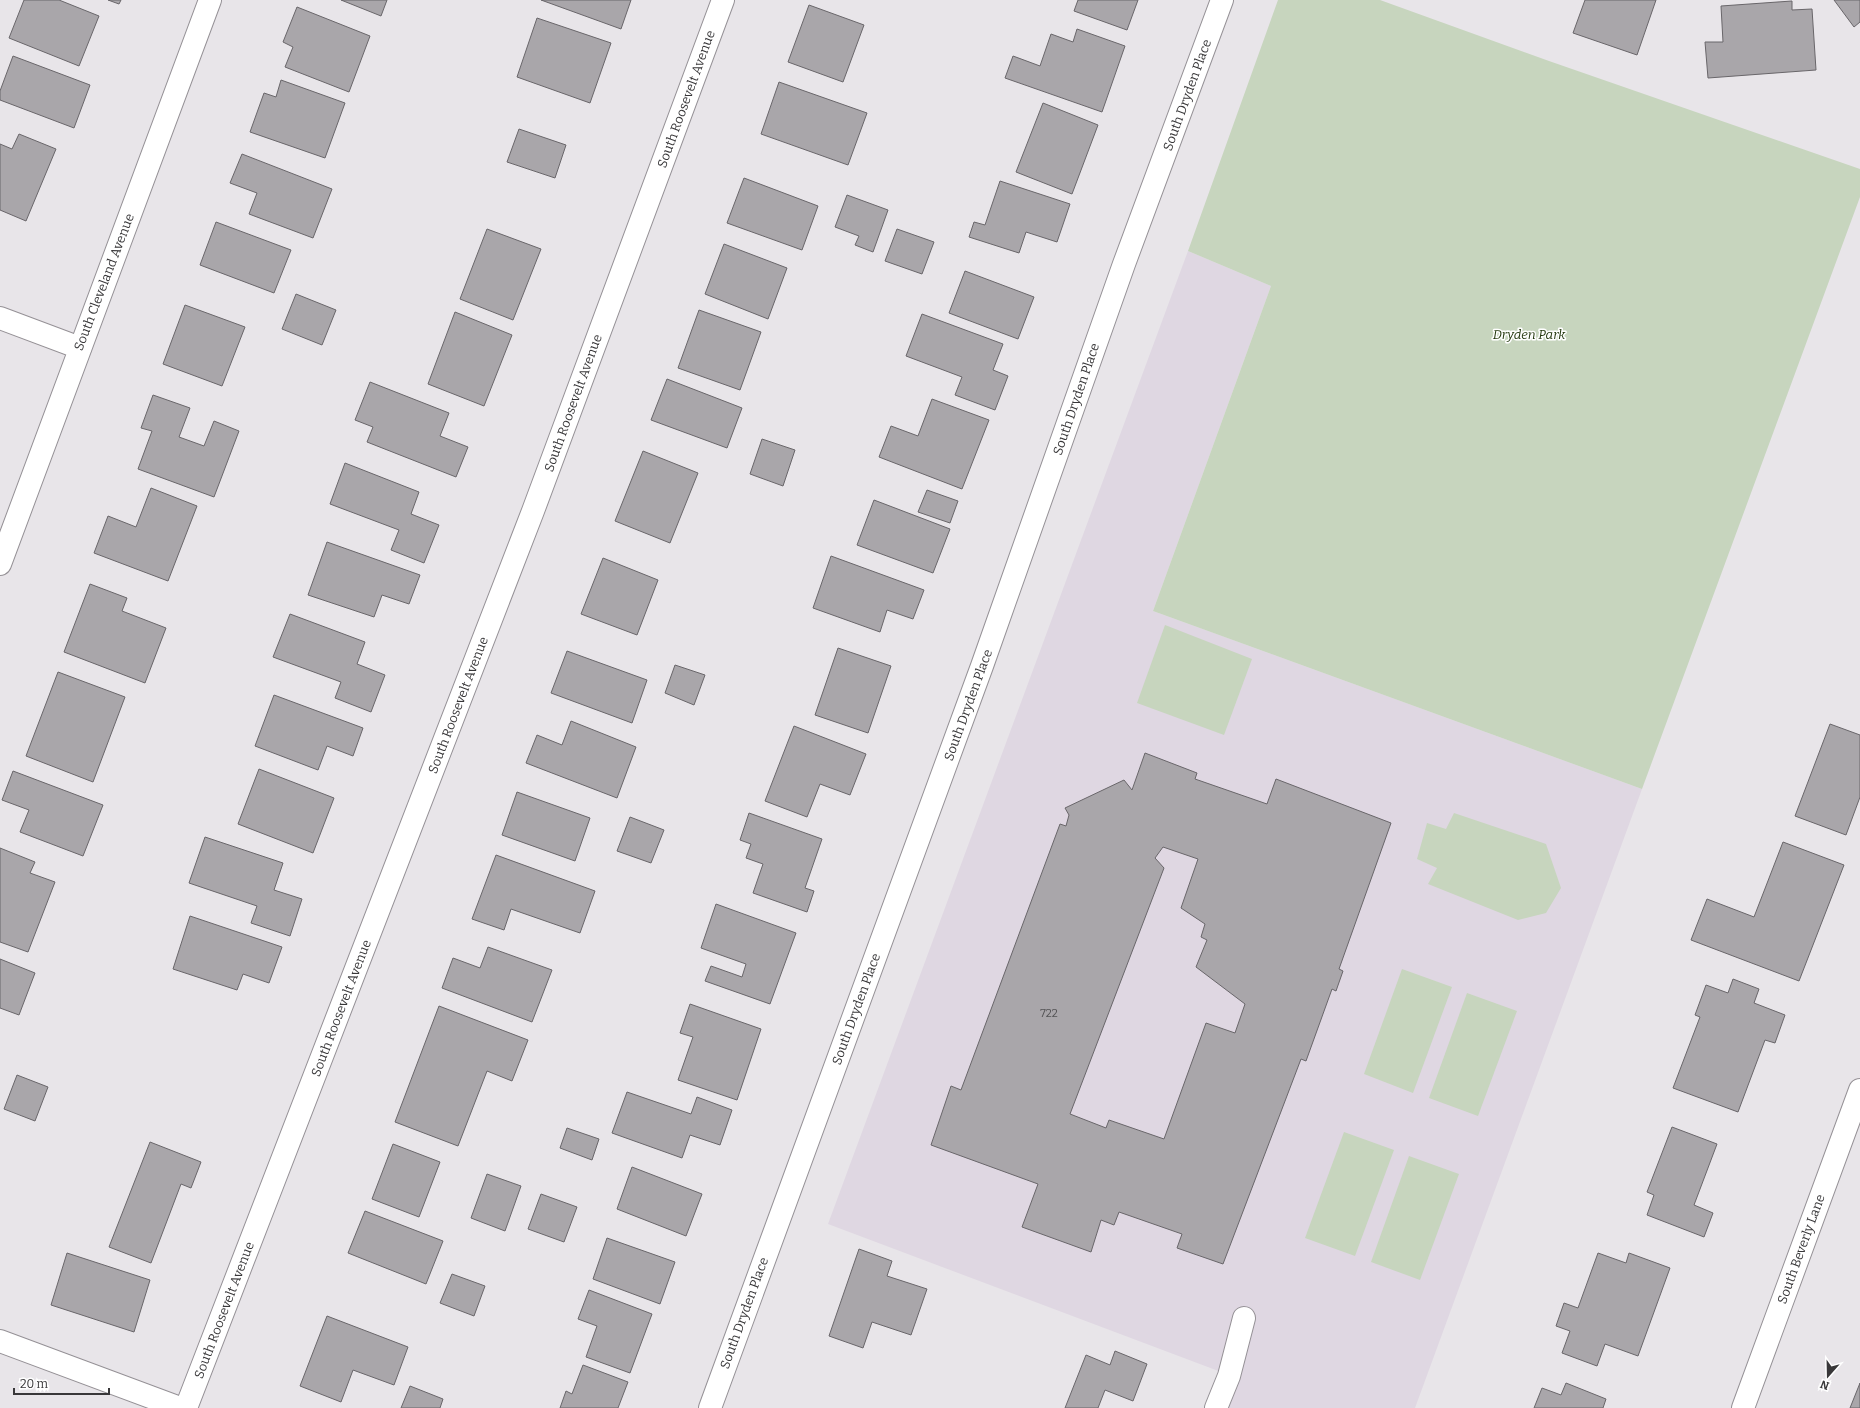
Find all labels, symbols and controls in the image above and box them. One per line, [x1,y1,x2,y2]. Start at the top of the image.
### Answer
street label: South Roosevelt Avenue [654,28,718,170]
street label: South Dryden Place [1160,37,1214,153]
street label: South Cleveland Avenue [71,211,137,353]
park label: Dryden Park [1493,327,1566,342]
street label: South Roosevelt Avenue [541,332,605,474]
street label: South Dryden Place [1050,341,1102,457]
street label: South Roosevelt Avenue [425,635,491,775]
street label: South Dryden Place [941,647,995,763]
street label: South Roosevelt Avenue [308,938,374,1078]
street label: South Dryden Place [829,951,883,1067]
house number: 722 [1040,1007,1058,1020]
street label: South Beverly Lane [1774,1192,1828,1306]
street label: South Roosevelt Avenue [191,1240,257,1380]
street label: South Dryden Place [717,1255,771,1371]
north arrow [1808,1356,1848,1396]
scale bar [14,1370,109,1396]
text: 20 m [20,1377,49,1391]
text: N [1818,1377,1831,1392]

